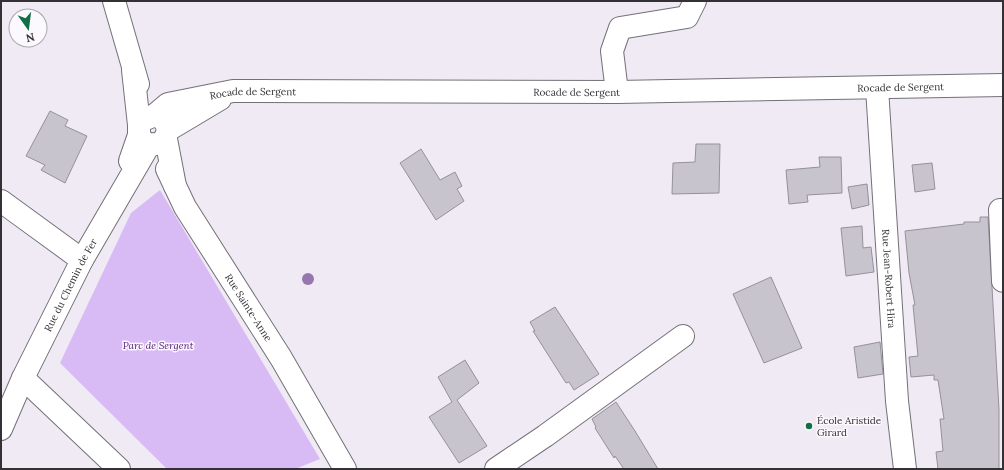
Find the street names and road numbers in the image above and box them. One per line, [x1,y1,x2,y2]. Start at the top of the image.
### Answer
street label: Rocade de Sergent [857,80,944,94]
street label: Rocade de Sergent [208,84,296,102]
street label: Rocade de Sergent [533,85,620,99]
street label: Rue Jean-Robert Hira [880,229,899,329]
street label: Rue du Chemin de Fer [41,235,100,334]
street label: Rue Sainte-Anne [222,271,275,344]

